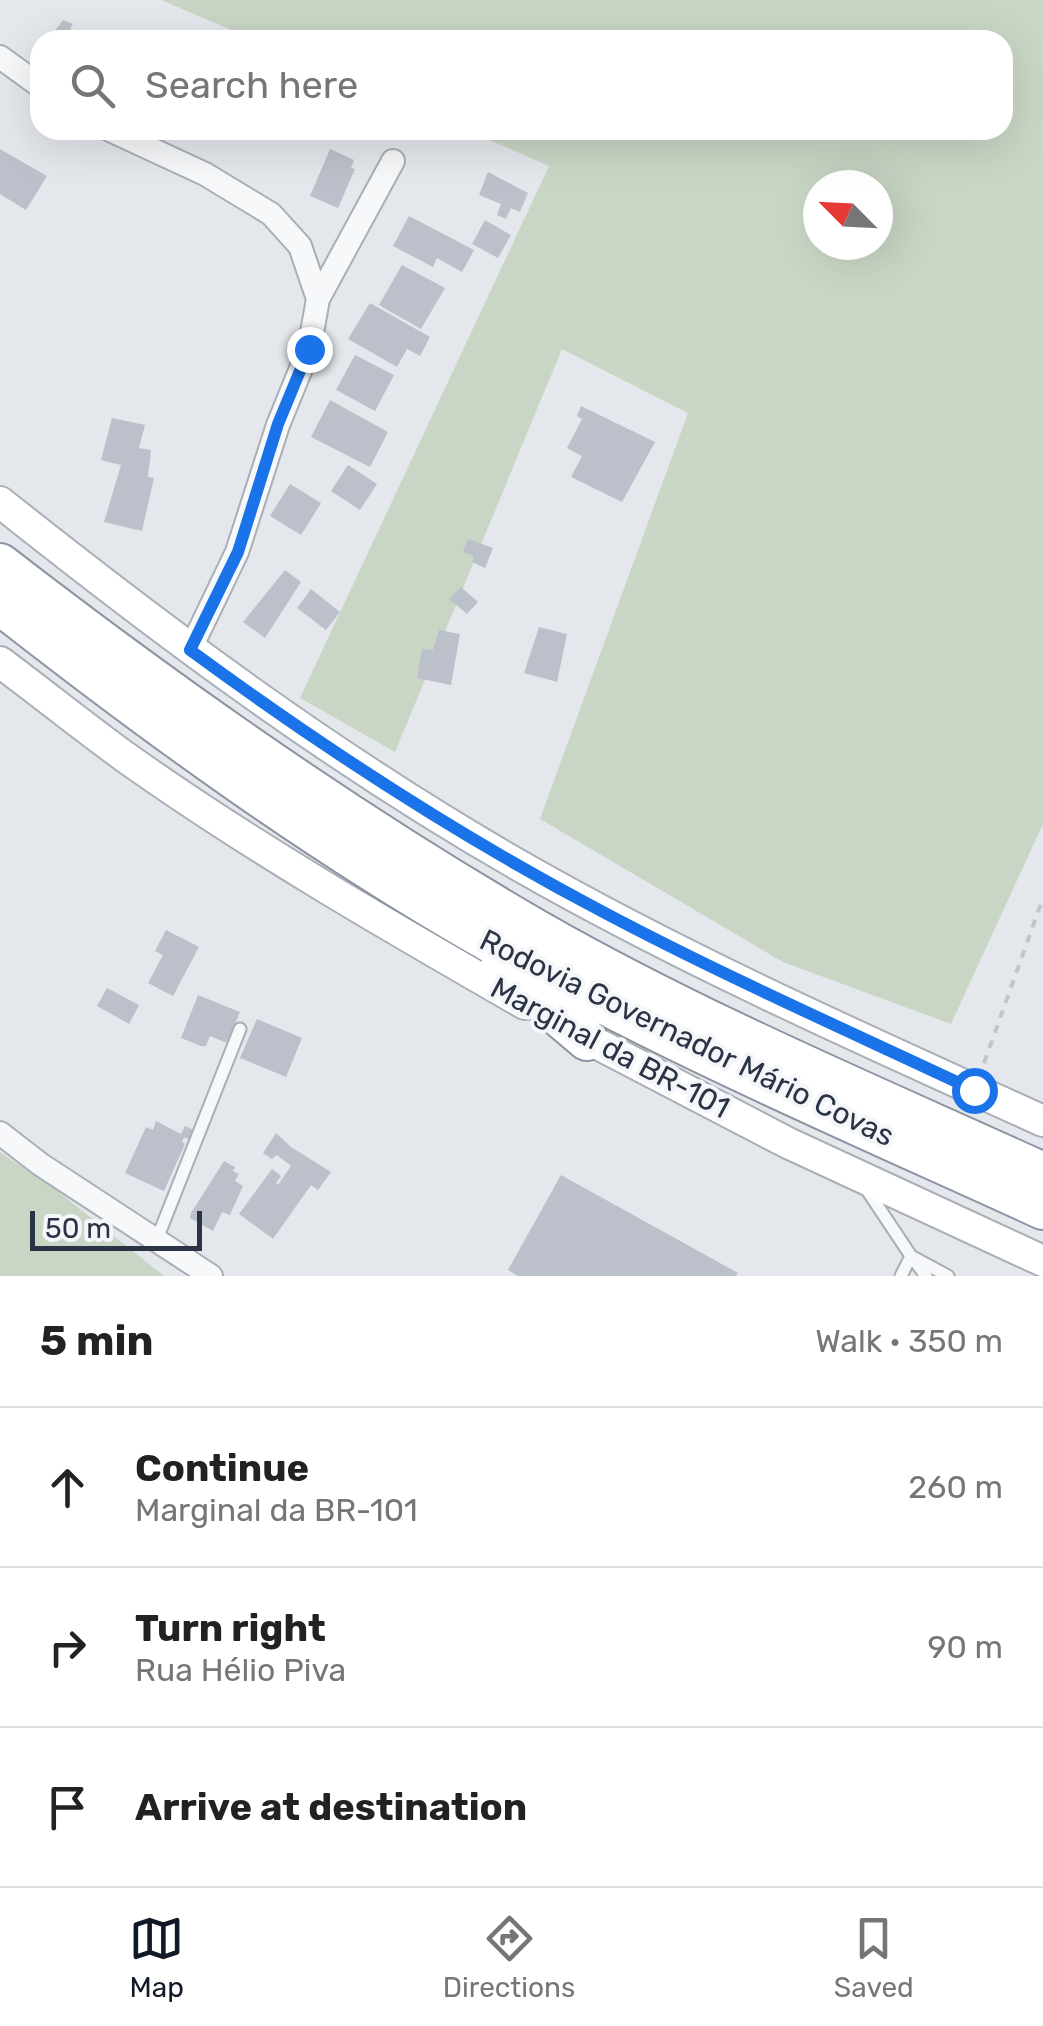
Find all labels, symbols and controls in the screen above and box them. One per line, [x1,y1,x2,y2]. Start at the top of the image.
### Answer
search box [30,30,1013,140]
icon: search [65,58,120,113]
text: Search here [145,62,358,108]
north arrow [803,170,893,260]
route end [287,327,333,373]
street label: Rodovia Governador Mário Covas [474,922,900,1154]
street label: Marginal da BR-101 [485,970,735,1126]
route start [952,1068,998,1114]
scale bar [30,1206,202,1250]
text: 50 m [45,1212,111,1245]
text: 5 min [40,1316,154,1366]
text: Walk · 350 m [815,1322,1003,1360]
text: Continue [135,1445,309,1491]
icon: ahead [40,1460,95,1515]
text: 260 m [908,1468,1003,1506]
text: Marginal da BR-101 [135,1491,418,1529]
text: Turn right [135,1605,326,1651]
icon: right [40,1620,95,1675]
text: 90 m [927,1628,1003,1666]
text: Rua Hélio Piva [135,1651,346,1689]
icon: arrive [40,1780,95,1835]
text: Arrive at destination [135,1784,527,1830]
tab: Map [129,1911,184,2004]
tab: Directions [443,1911,575,2004]
tab: Saved [834,1911,914,2004]

